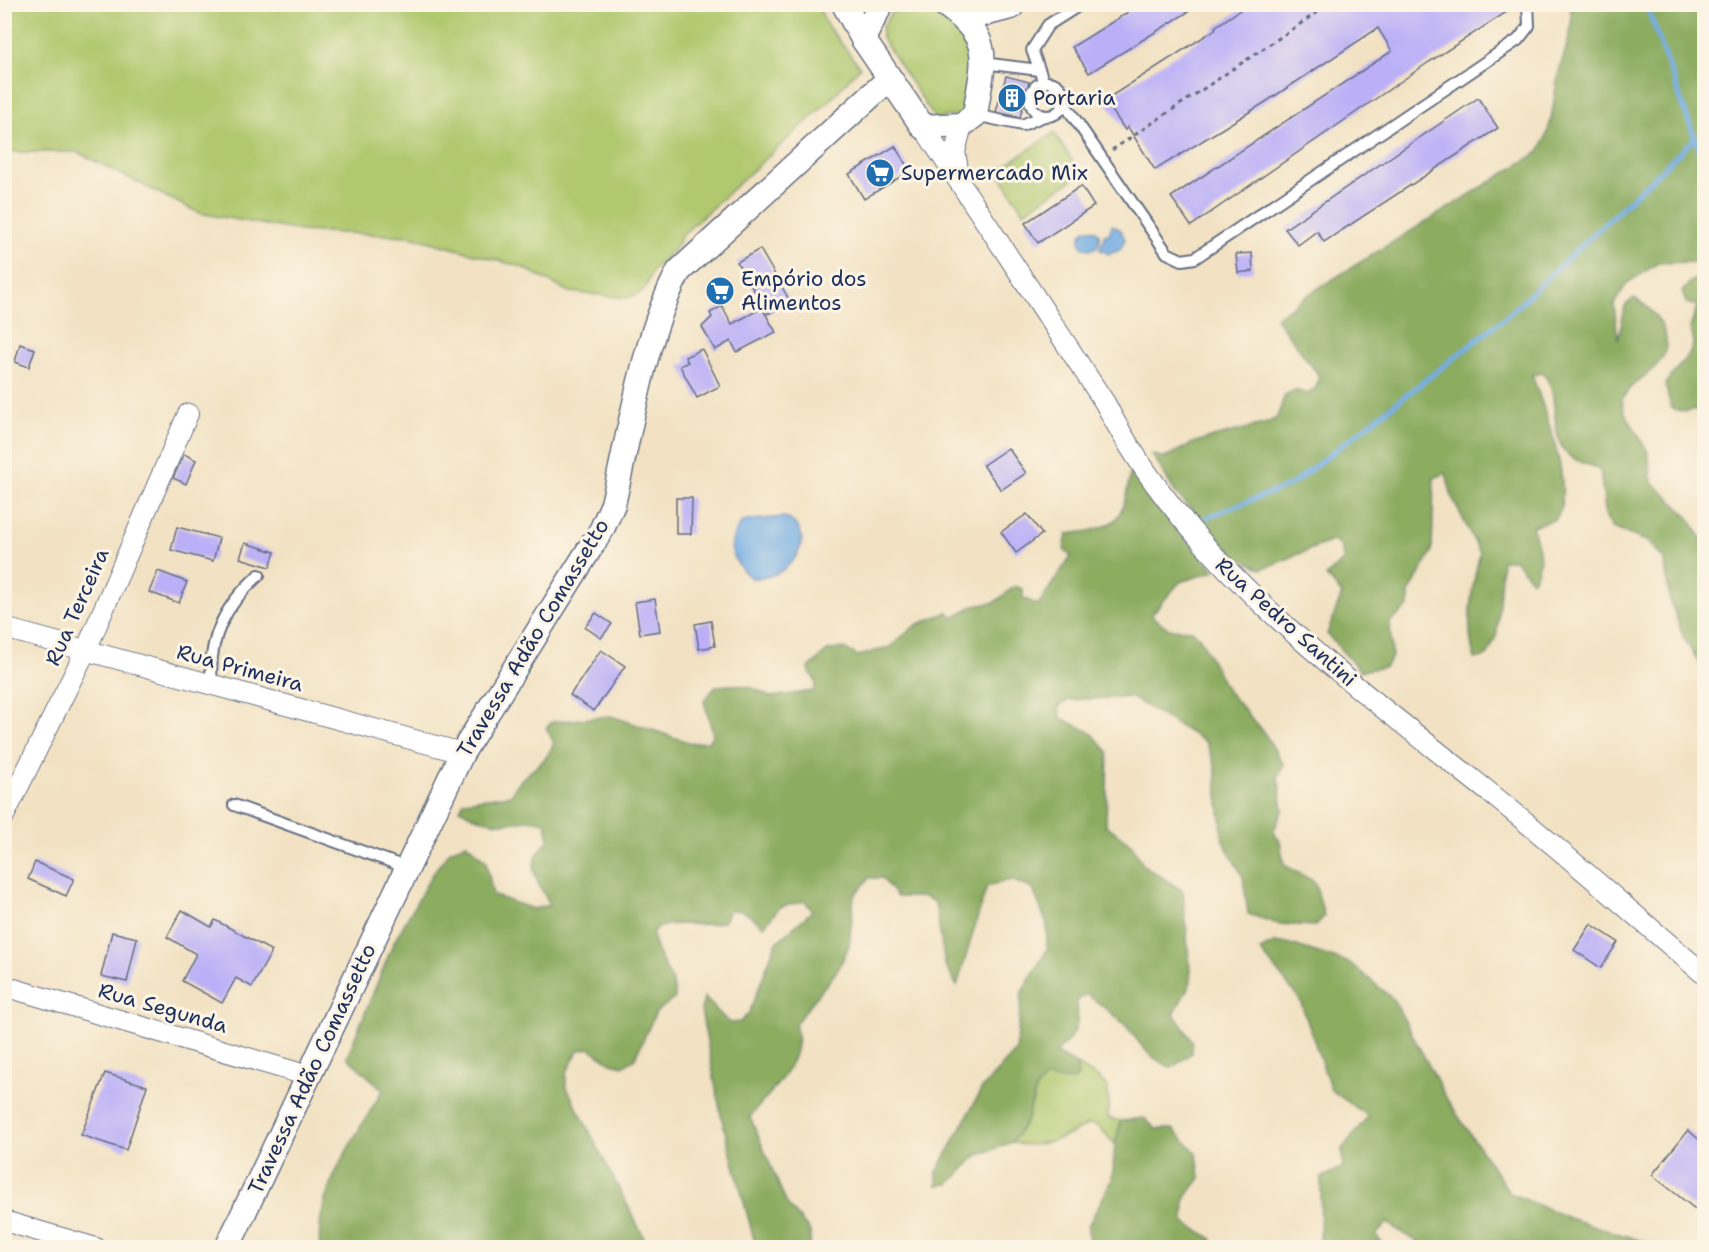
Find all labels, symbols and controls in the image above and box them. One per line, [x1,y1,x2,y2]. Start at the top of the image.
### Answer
building icon: Portaria [996,82,1028,114]
place label: Portaria [1033,84,1116,112]
supermarket icon: Supermercado Mix [864,157,896,189]
place label: Supermercado Mix [901,159,1088,187]
place label: Empório dos Alimentos [741,265,867,317]
supermarket icon: Empório dos Alimentos [704,275,736,307]
street label: Travessa Adão Comassetto [451,513,615,763]
street label: Rua Terceira [39,544,115,670]
street label: Rua Pedro Santini [1209,551,1363,693]
street label: Rua Primeira [174,638,306,698]
street label: Travessa Adão Comassetto [241,939,383,1199]
street label: Rua Segunda [95,976,231,1040]

